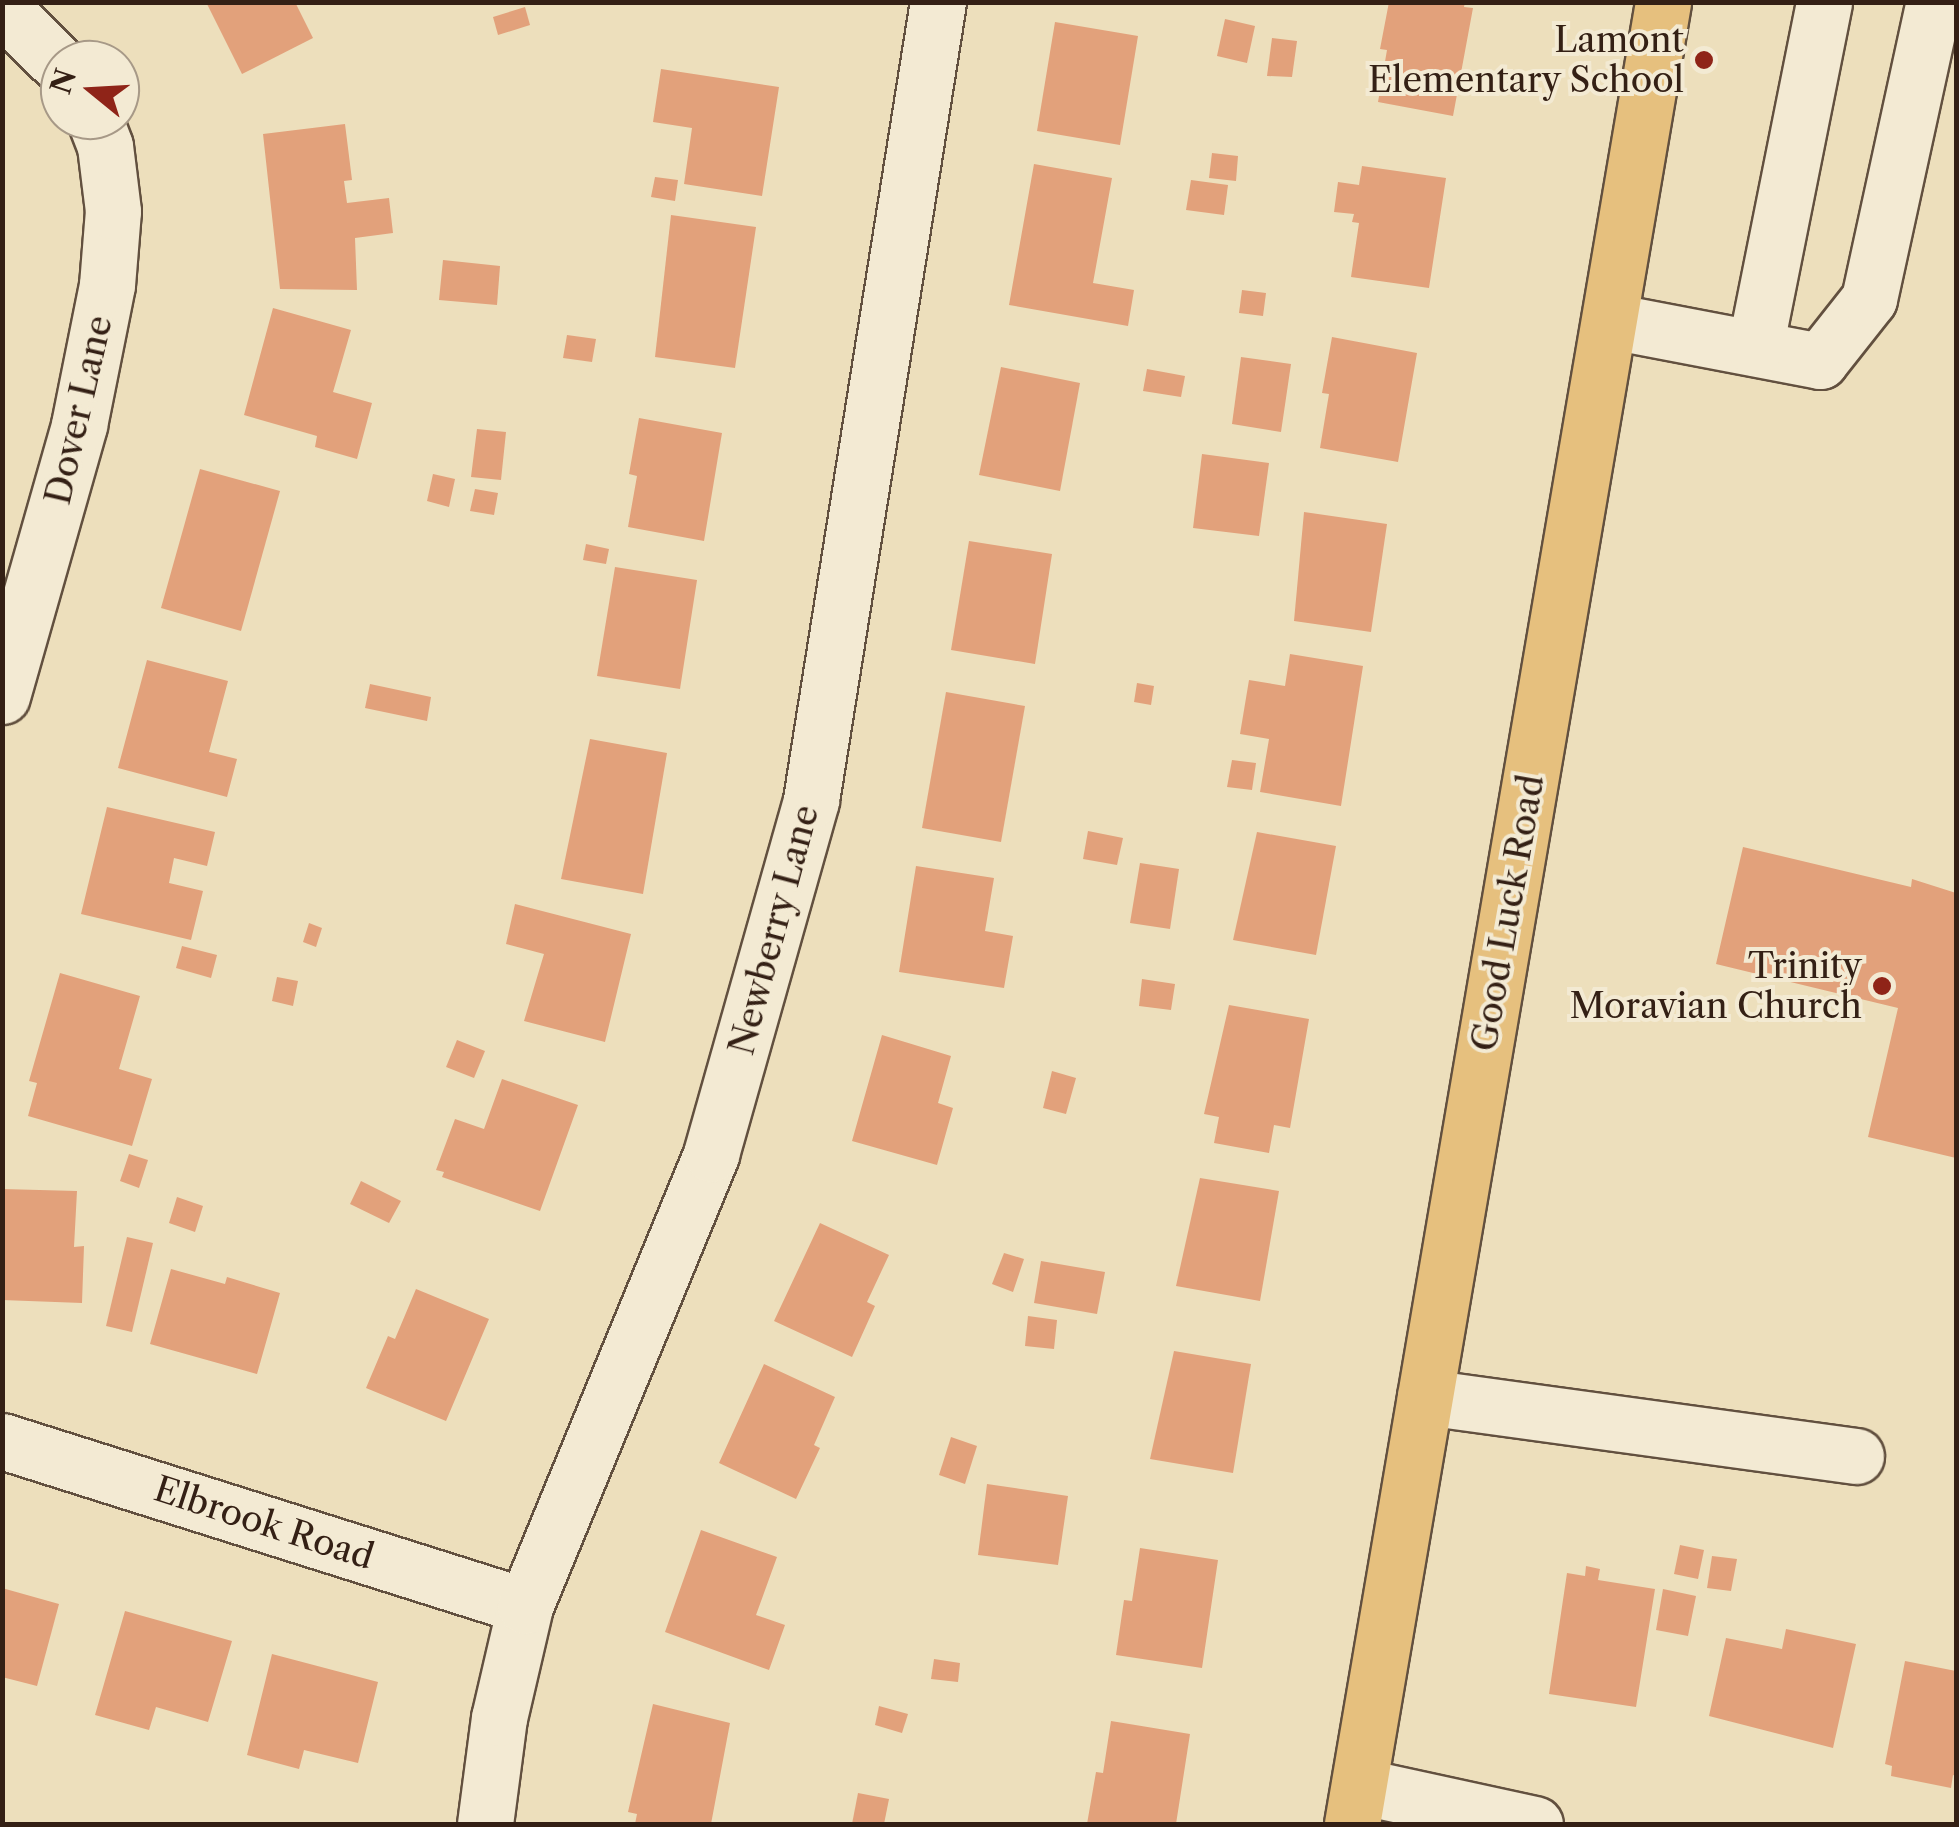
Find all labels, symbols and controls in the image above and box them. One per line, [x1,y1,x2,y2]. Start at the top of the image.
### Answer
place label: Lamont Elementary School [1367,19,1684,101]
north arrow [40,40,140,140]
marker: Lamont Elementary School [1693,49,1715,71]
text: N [43,65,83,98]
street label: Dover Lane [37,311,121,509]
street label: Good Luck Road [1463,771,1553,1055]
street label: Newberry Lane [720,800,828,1060]
place label: Trinity Moravian Church [1570,945,1862,1027]
marker: Trinity Moravian Church [1871,975,1893,997]
street label: Elbrook Road [149,1468,379,1578]

